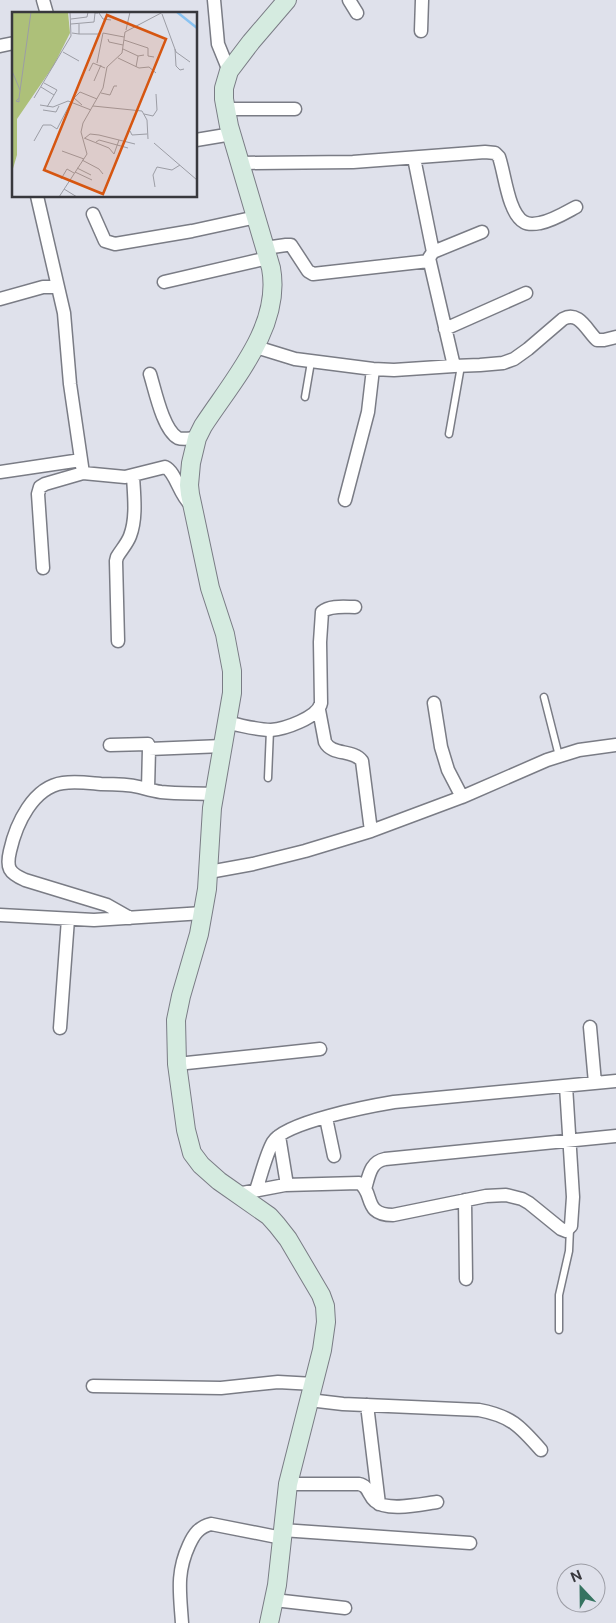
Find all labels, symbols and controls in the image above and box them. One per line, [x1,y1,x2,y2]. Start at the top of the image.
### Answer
inset map [12,12,198,198]
north arrow [556,1563,606,1613]
text: N [568,1566,584,1585]

